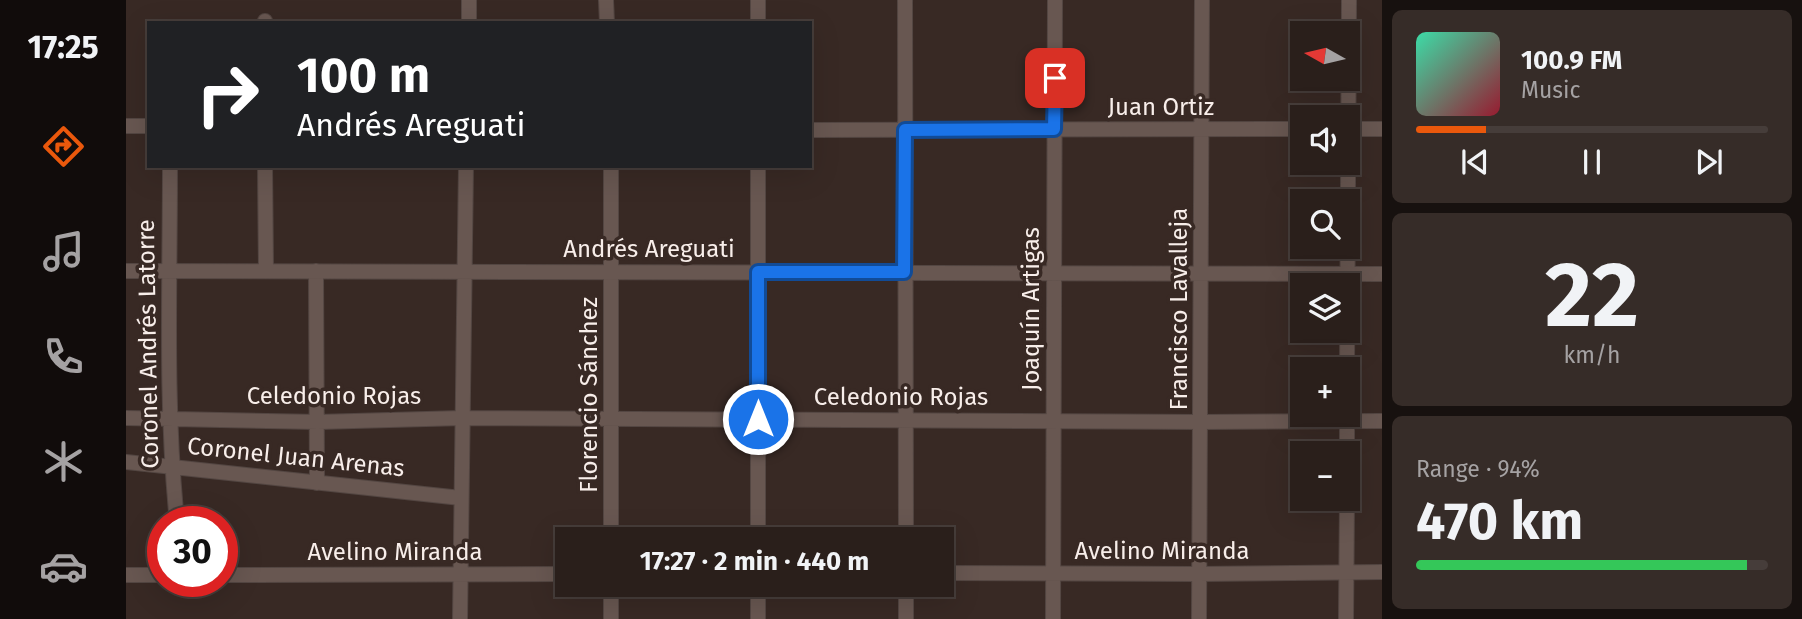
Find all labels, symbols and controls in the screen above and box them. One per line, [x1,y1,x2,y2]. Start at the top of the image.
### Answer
north arrow [1290,21,1360,91]
map controls [1290,21,1360,511]
text: 17:25 [27,28,99,66]
text: 100.9 FM [1521,45,1622,76]
text: 100 m [297,46,430,105]
pin [1025,48,1085,108]
icon: right [182,49,273,140]
icon: arrive [1036,59,1074,97]
text: Music [1521,76,1581,104]
street label: Juan Ortiz [1108,93,1214,121]
button: sound [1290,105,1360,175]
text: Andrés Areguati [297,106,526,144]
icon: directions [39,122,88,171]
icon: previous [1456,143,1494,181]
icon: pause [1573,143,1611,181]
icon: next [1690,143,1728,181]
button: search [1290,189,1360,259]
street label: Francisco Lavalleja [1165,208,1193,410]
street label: Coronel Andrés Latorre [132,219,164,469]
icon: music [39,227,88,276]
street label: Joaquín Artigas [1017,227,1045,391]
street label: Andrés Areguati [563,235,735,263]
text: 22 [1545,241,1639,350]
button: layers [1290,273,1360,343]
street label: Florencio Sánchez [575,297,603,493]
icon: phone [39,332,88,381]
text: km/h [1564,341,1620,369]
button: + [1290,357,1360,427]
street label: Celedonio Rojas [247,382,421,410]
position arrow [721,382,795,456]
street label: Celedonio Rojas [814,383,988,411]
street label: Coronel Juan Arenas [186,432,406,482]
icon: climate [39,437,88,486]
button: − [1290,441,1360,511]
text: Range · 94% [1416,455,1540,483]
text: 470 km [1416,490,1583,553]
speed limit sign: 30 [147,506,238,597]
street label: Avelino Miranda [1074,537,1250,565]
street label: Avelino Miranda [307,538,483,566]
icon: car [39,542,88,591]
text: 17:27 · 2 min · 440 m [640,546,869,577]

